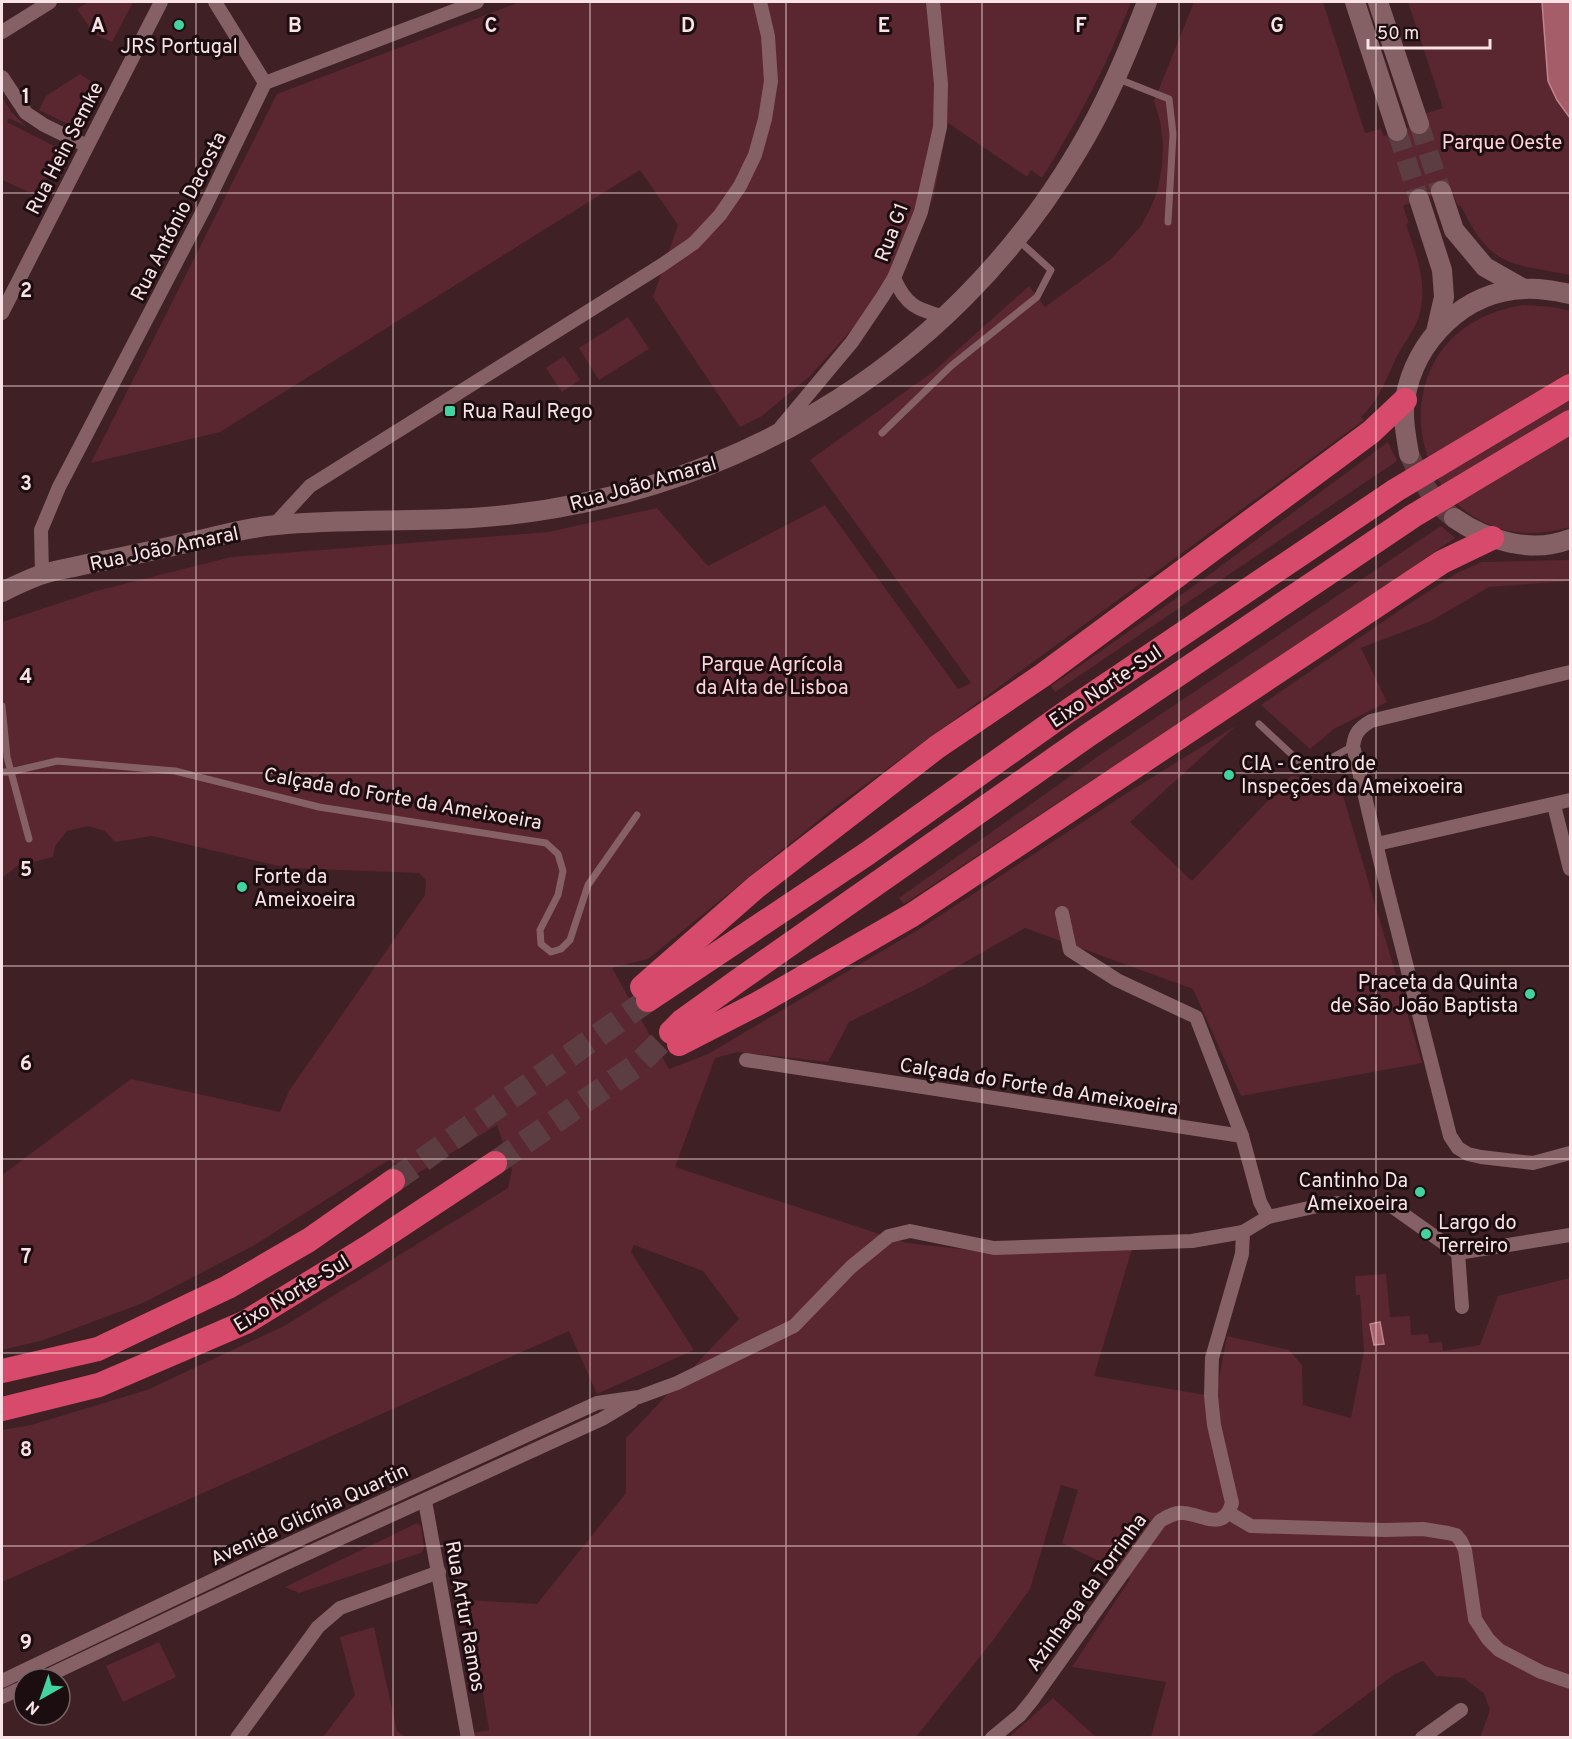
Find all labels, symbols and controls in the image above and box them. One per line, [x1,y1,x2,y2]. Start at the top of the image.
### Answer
scale bar [1368,12,1490,50]
text: A [91,14,105,40]
text: B [288,14,302,40]
text: C [485,14,497,40]
text: D [681,14,695,40]
text: E [878,14,890,40]
text: F [1075,14,1087,40]
text: G [1270,14,1284,40]
marker: JRS Portugal [172,18,186,32]
text: 50 m [1377,23,1419,46]
place label: JRS Portugal [120,35,238,61]
street label: Rua Hein Semke [21,78,110,220]
text: 1 [22,85,30,111]
street label: Rua António Dacosta [126,128,234,306]
park label: Parque Oeste [1442,131,1562,157]
street label: Rua G1 [870,200,916,266]
text: 2 [20,279,32,305]
place label: Rua Raul Rego [462,400,593,426]
marker: Rua Raul Rego [443,404,457,418]
street label: Rua João Amaral [567,452,720,518]
text: 3 [20,472,32,498]
street label: Rua João Amaral [87,521,241,578]
street label: Eixo Norte-Sul [1045,640,1167,735]
park label: Parque Agrícola da Alta de Lisboa [696,653,848,702]
text: 4 [20,665,32,691]
place label: CIA - Centro de Inspeções da Ameixoeira [1241,752,1463,801]
street label: Calçada do Forte da Ameixoeira [262,763,544,837]
marker: CIA - Centro de Inspeções da Ameixoeira [1222,768,1236,782]
text: 5 [20,858,32,884]
place label: Forte da Ameixoeira [254,865,356,914]
marker: Forte da Ameixoeira [235,880,249,894]
place label: Praceta da Quinta de São João Baptista [1330,971,1518,1020]
marker: Praceta da Quinta de São João Baptista [1523,987,1537,1001]
text: 6 [20,1052,32,1078]
street label: Calçada do Forte da Ameixoeira [898,1053,1180,1123]
place label: Cantinho Da Ameixoeira [1299,1169,1408,1218]
marker: Cantinho Da Ameixoeira [1413,1185,1427,1199]
place label: Largo do Terreiro [1438,1211,1517,1260]
marker: Largo do Terreiro [1419,1227,1433,1241]
text: 7 [21,1245,31,1271]
street label: Eixo Norte-Sul [229,1250,355,1339]
text: 8 [20,1438,32,1464]
street label: Avenida Glicínia Quartin [207,1458,413,1573]
street label: Azinhaga da Torrinha [1022,1509,1154,1677]
street label: Rua Artur Ramos [438,1539,490,1694]
text: 9 [20,1631,32,1657]
north arrow [12,1667,72,1727]
text: N [23,1696,44,1718]

